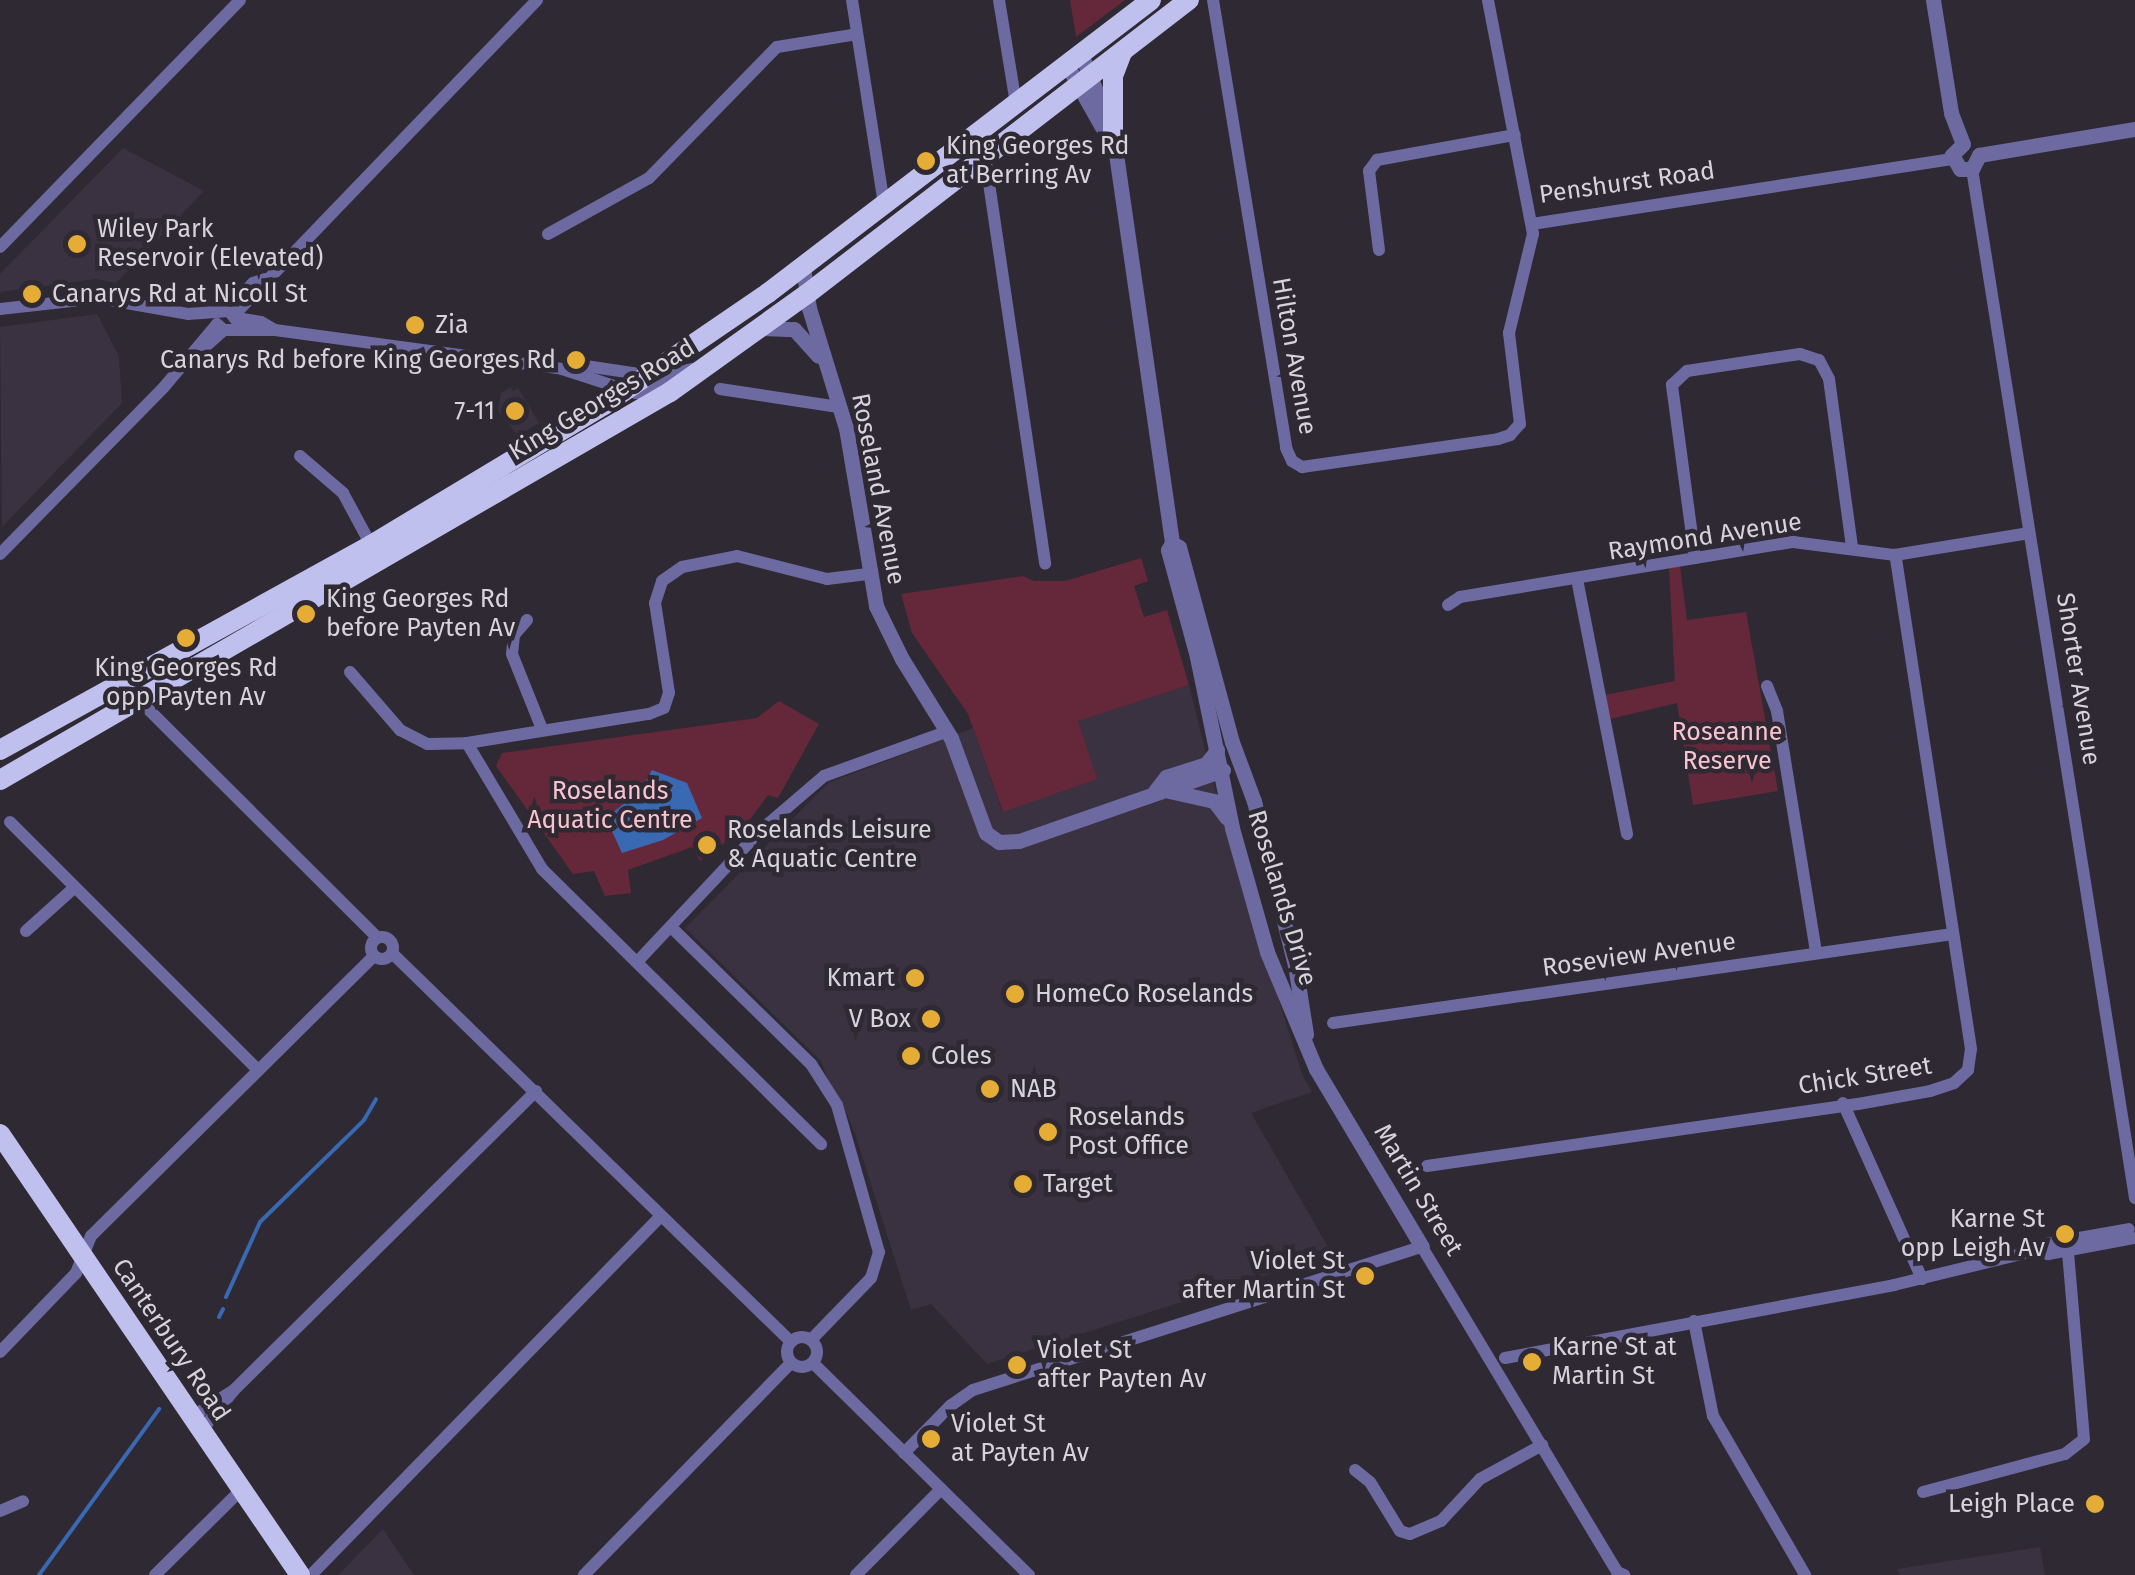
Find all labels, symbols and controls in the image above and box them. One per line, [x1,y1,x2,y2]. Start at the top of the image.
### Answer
place label: King Georges Rd at Berring Av [946,132,1130,191]
marker: King Georges Rd at Berring Av [915,150,937,172]
street label: Penshurst Road [1537,156,1717,210]
place label: Wiley Park Reservoir (Elevated) [97,215,323,274]
marker: Wiley Park Reservoir (Elevated) [66,233,88,255]
street label: Hilton Avenue [1265,275,1323,437]
place label: Canarys Rd at Nicoll St [52,279,307,309]
marker: Canarys Rd at Nicoll St [21,283,43,305]
place label: Zia [435,310,469,340]
marker: Zia [404,314,426,336]
street label: King Georges Road [504,333,700,467]
place label: Canarys Rd before King Georges Rd [160,345,556,375]
marker: Canarys Rd before King Georges Rd [565,349,587,371]
street label: Roseland Avenue [845,391,911,587]
place label: 7-11 [454,396,495,426]
marker: 7-11 [504,400,526,422]
street label: Raymond Avenue [1606,507,1804,567]
place label: King Georges Rd before Payten Av [326,585,515,644]
street label: Shorter Avenue [2050,591,2106,767]
marker: King Georges Rd before Payten Av [295,603,317,625]
marker: King Georges Rd opp Payten Av [175,627,197,649]
place label: King Georges Rd opp Payten Av [94,654,278,713]
park label: Roseanne Reserve [1672,718,1782,777]
park label: Roselands Aquatic Centre [527,777,693,836]
street label: Roselands Drive [1241,807,1323,989]
place label: Roselands Leisure & Aquatic Centre [727,816,932,875]
marker: Roselands Leisure & Aquatic Centre [696,834,718,856]
street label: Roseview Avenue [1540,927,1738,983]
place label: Kmart [827,963,895,993]
marker: Kmart [904,967,926,989]
place label: HomeCo Roselands [1035,979,1253,1009]
marker: HomeCo Roselands [1004,983,1026,1005]
place label: V Box [849,1004,911,1034]
marker: V Box [920,1008,942,1030]
place label: Coles [931,1041,992,1071]
marker: Coles [900,1045,922,1067]
street label: Chick Street [1796,1051,1934,1101]
place label: NAB [1010,1074,1057,1104]
marker: NAB [979,1078,1001,1100]
place label: Roselands Post Office [1068,1103,1189,1162]
street label: Martin Street [1367,1119,1469,1261]
marker: Roselands Post Office [1037,1121,1059,1143]
place label: Target [1043,1169,1113,1199]
marker: Target [1012,1173,1034,1195]
place label: Karne St opp Leigh Av [1901,1205,2045,1264]
marker: Karne St opp Leigh Av [2054,1223,2076,1245]
place label: Violet St after Martin St [1182,1247,1345,1306]
street label: Canterbury Road [106,1253,236,1427]
marker: Violet St after Martin St [1354,1265,1376,1287]
place label: Karne St at Martin St [1552,1333,1677,1392]
place label: Violet St after Payten Av [1037,1336,1206,1395]
marker: Karne St at Martin St [1521,1351,1543,1373]
marker: Violet St after Payten Av [1006,1354,1028,1376]
place label: Violet St at Payten Av [951,1410,1089,1469]
marker: Violet St at Payten Av [920,1428,942,1450]
place label: Leigh Place [1948,1489,2075,1519]
marker: Leigh Place [2084,1493,2106,1515]

